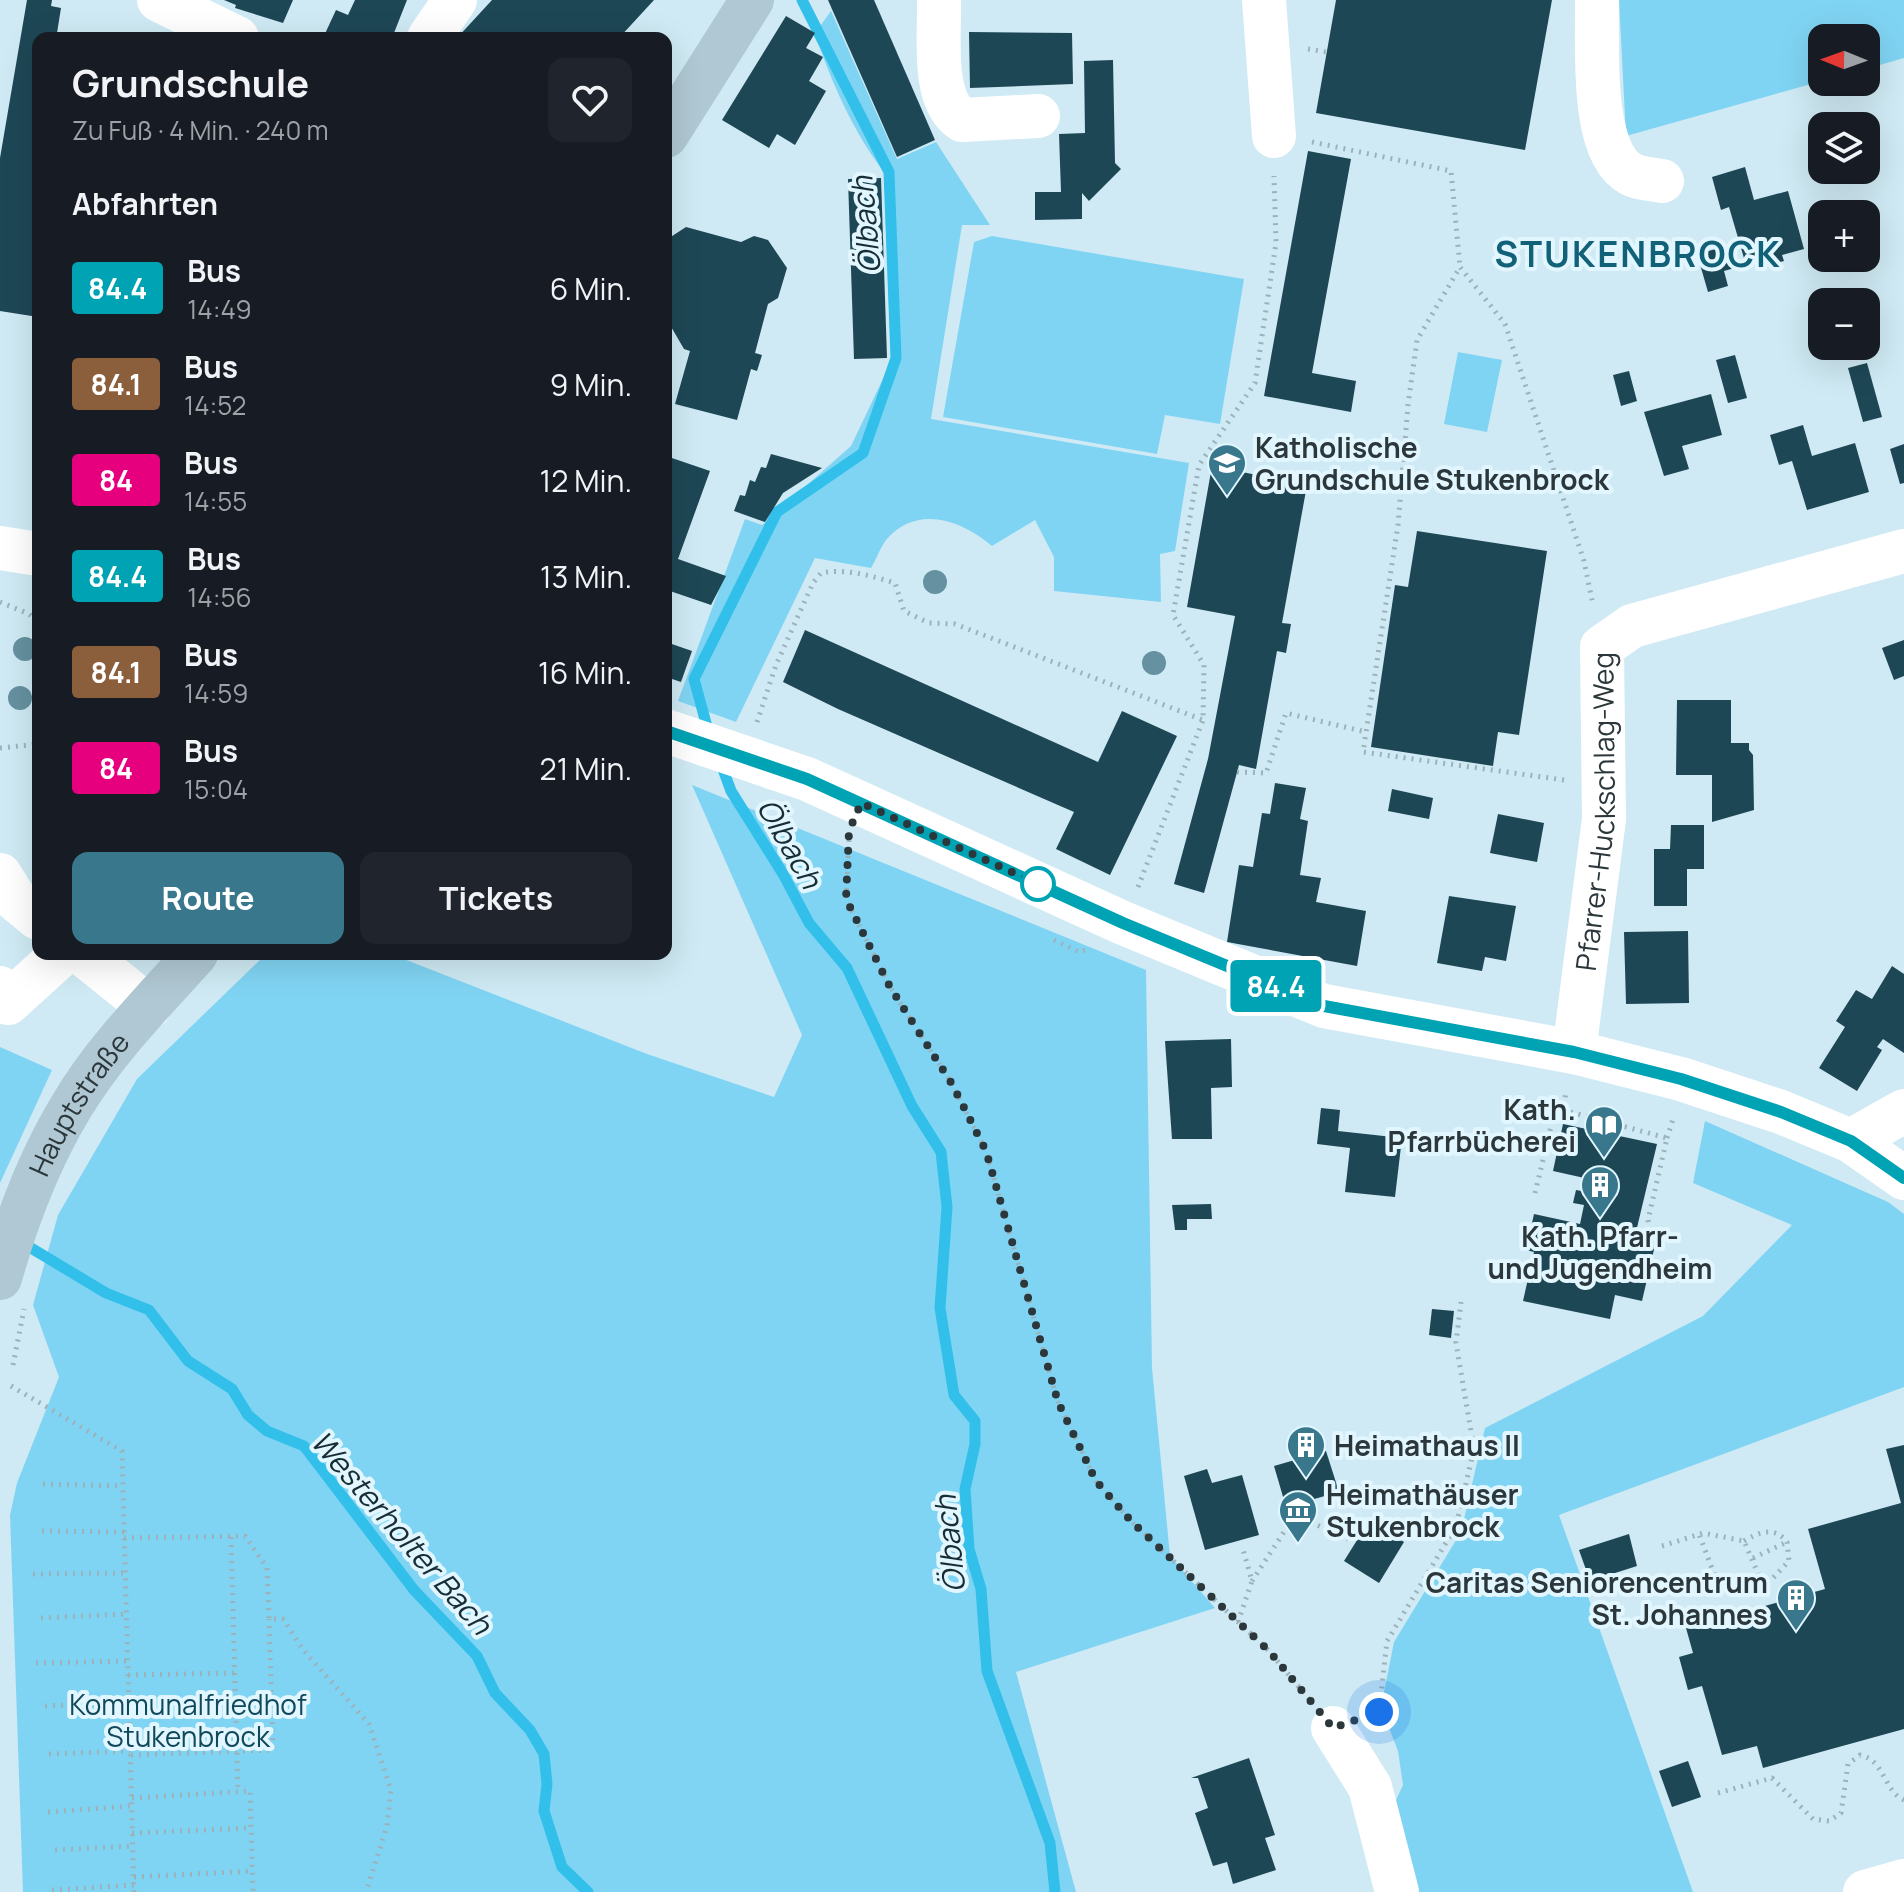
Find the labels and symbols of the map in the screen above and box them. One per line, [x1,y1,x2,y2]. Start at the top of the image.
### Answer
north arrow [1808,24,1880,96]
water label: Ölbach [840,173,890,275]
district label: STUKENBROCK [1495,229,1781,278]
place label: Katholische Grundschule Stukenbrock [1255,428,1610,498]
school or university icon: Katholische Grundschule Stukenbrock [1206,442,1248,497]
street label: Pfarrer-Huckschlag-Weg [1566,652,1623,973]
water label: Ölbach [748,791,833,897]
unlabelled marker [1021,867,1055,901]
line badge: 84.4 [1220,960,1332,1012]
street label: Hauptstraße [19,1024,137,1182]
place label: Kath. Pfarrbücherei [1388,1090,1576,1160]
library icon: Kath. Pfarrbücherei [1583,1104,1625,1159]
building icon: Kath. Pfarr- und Jugendheim [1579,1164,1621,1219]
place label: Kath. Pfarr- und Jugendheim [1488,1217,1712,1287]
water label: Westerholter Bach [302,1422,503,1643]
building icon: Heimathaus II [1285,1424,1327,1479]
place label: Heimathaus II [1334,1426,1520,1464]
place label: Heimathäuser Stukenbrock [1326,1475,1519,1545]
museum icon: Heimathäuser Stukenbrock [1277,1489,1319,1544]
water label: Ölbach [923,1492,974,1595]
place label: Caritas Seniorencentrum St. Johannes [1425,1563,1768,1633]
building icon: Caritas Seniorencentrum St. Johannes [1775,1577,1817,1632]
park label: Kommunalfriedhof Stukenbrock [69,1685,307,1755]
your location [1359,1692,1399,1732]

